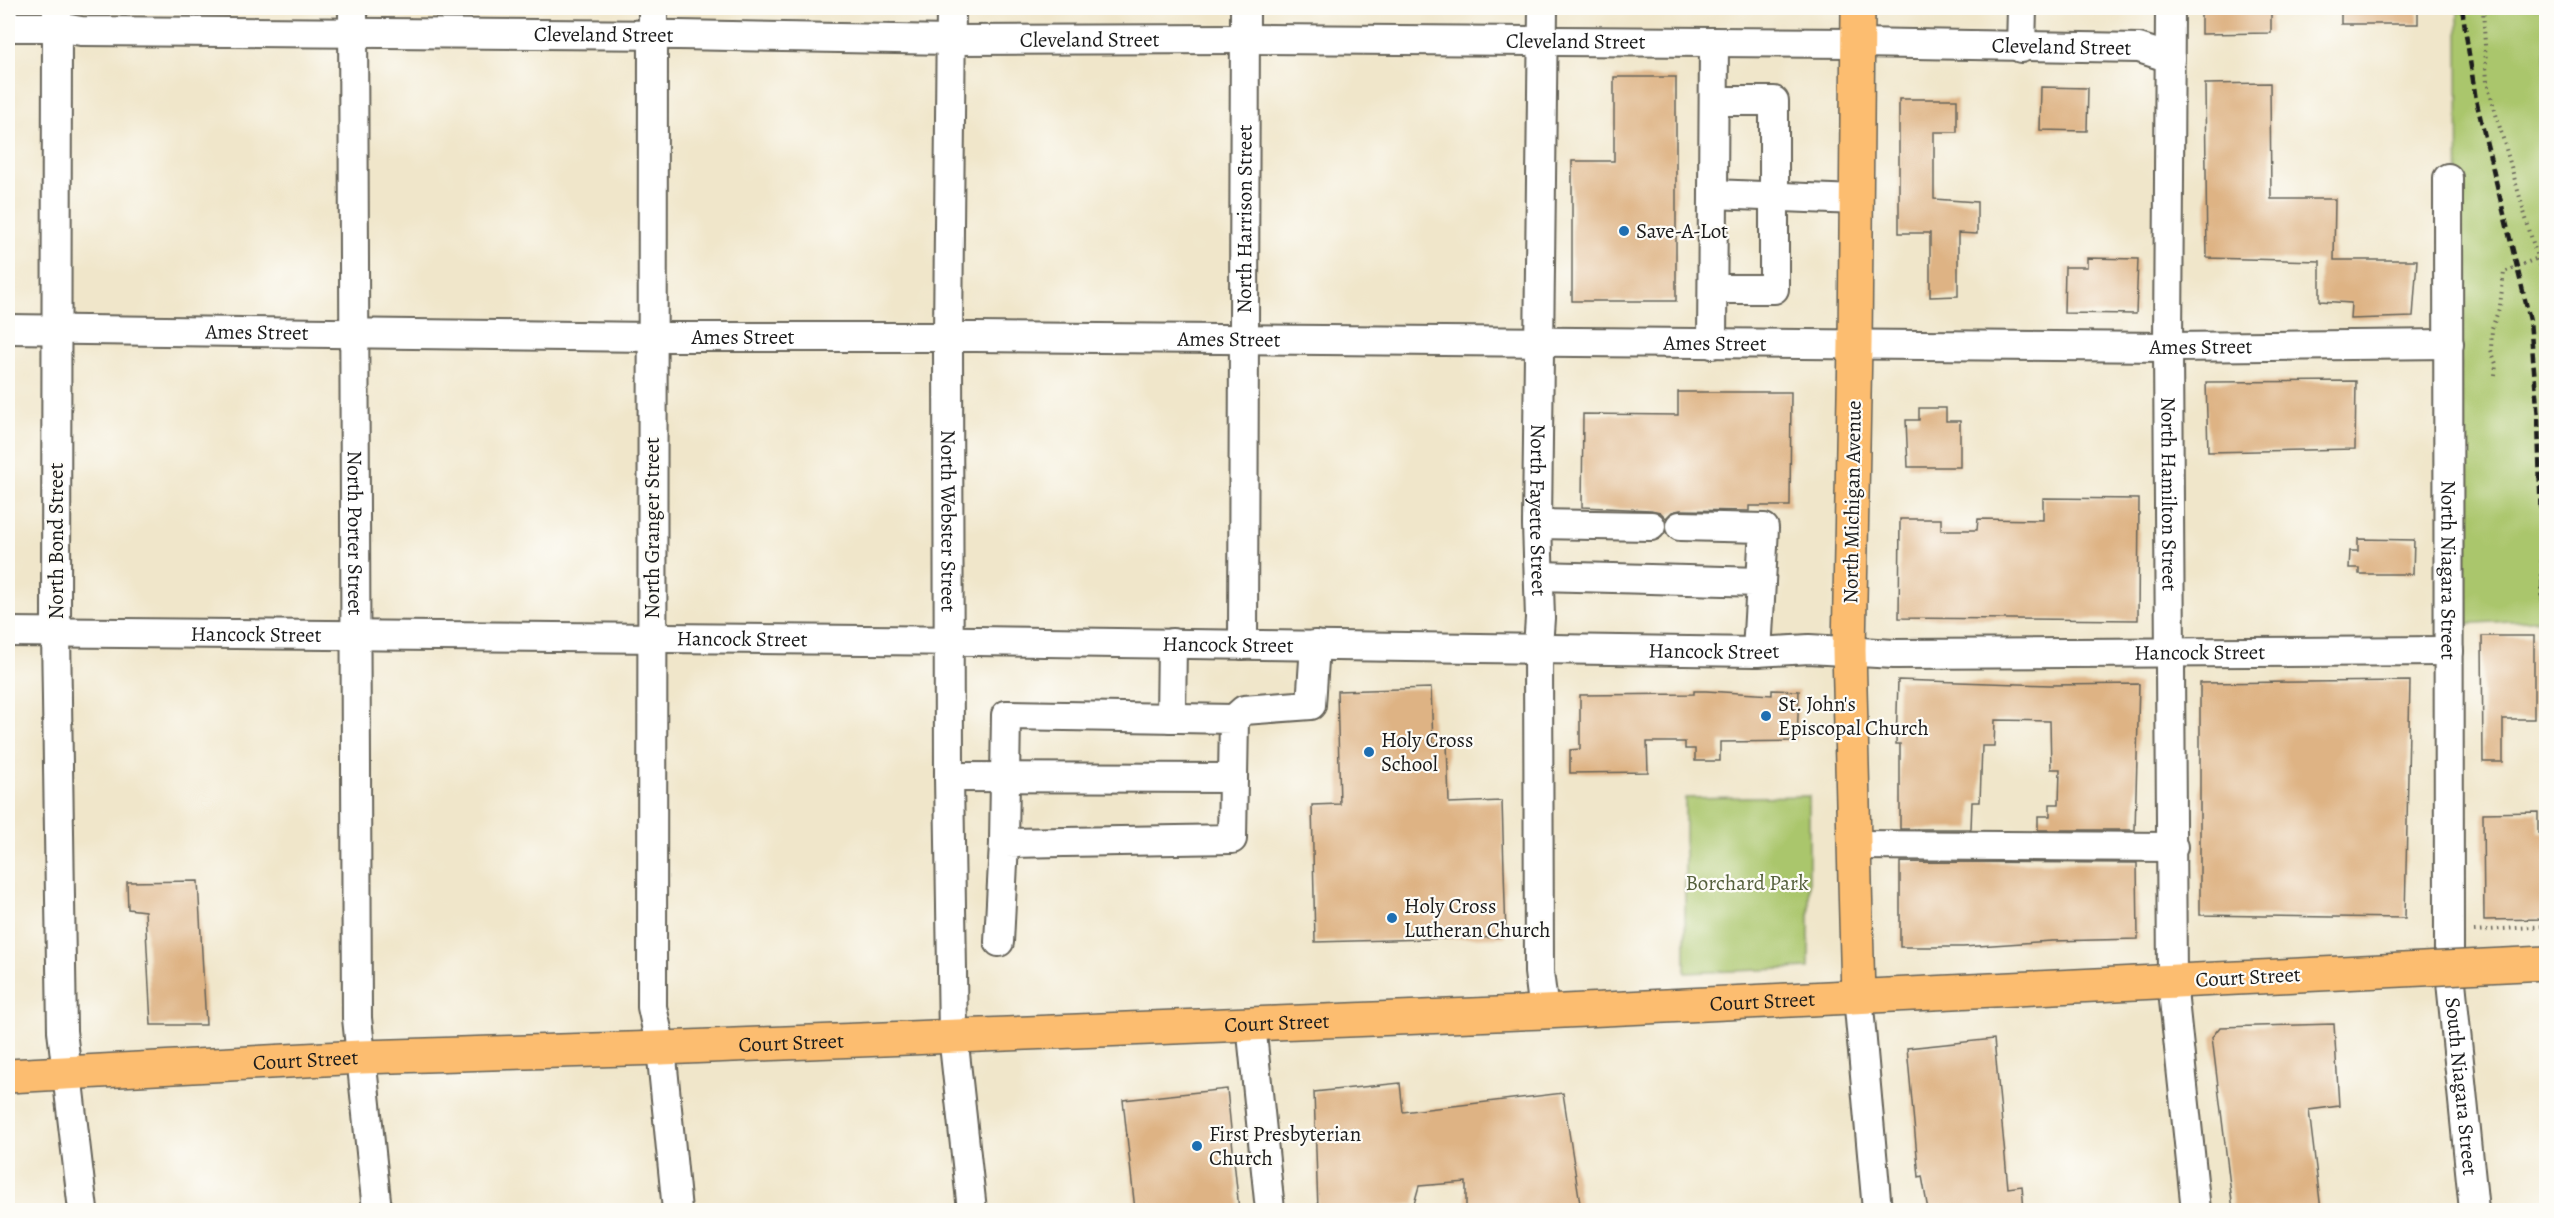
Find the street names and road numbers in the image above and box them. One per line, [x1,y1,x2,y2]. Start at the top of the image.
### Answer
street label: Cleveland Street [534,20,674,49]
street label: Cleveland Street [1020,25,1160,54]
street label: Cleveland Street [1506,27,1646,56]
street label: Cleveland Street [1991,31,2132,62]
street label: North Harrison Street [1230,124,1259,314]
street label: Ames Street [204,317,309,347]
street label: Ames Street [690,323,795,351]
street label: Ames Street [1176,325,1281,354]
street label: Ames Street [1662,329,1767,358]
street label: Ames Street [2148,332,2253,361]
street label: North Hamilton Street [2154,397,2184,591]
street label: North Michigan Avenue [1836,400,1868,604]
street label: North Fayette Street [1523,424,1553,597]
street label: North Webster Street [934,430,963,612]
street label: North Granger Street [638,437,666,619]
street label: North Porter Street [341,450,369,616]
street label: North Bond Street [42,463,70,619]
street label: North Niagara Street [2434,480,2463,660]
street label: Hancock Street [190,620,322,649]
street label: Hancock Street [676,624,808,653]
street label: Hancock Street [1162,630,1294,659]
street label: Hancock Street [1648,636,1780,666]
street label: Hancock Street [2134,638,2265,667]
street label: Court Street [2195,960,2301,994]
street label: Court Street [1709,985,1816,1018]
street label: South Niagara Street [2439,996,2484,1177]
street label: Court Street [1224,1007,1330,1039]
street label: Court Street [738,1027,845,1059]
street label: Court Street [252,1043,359,1077]

